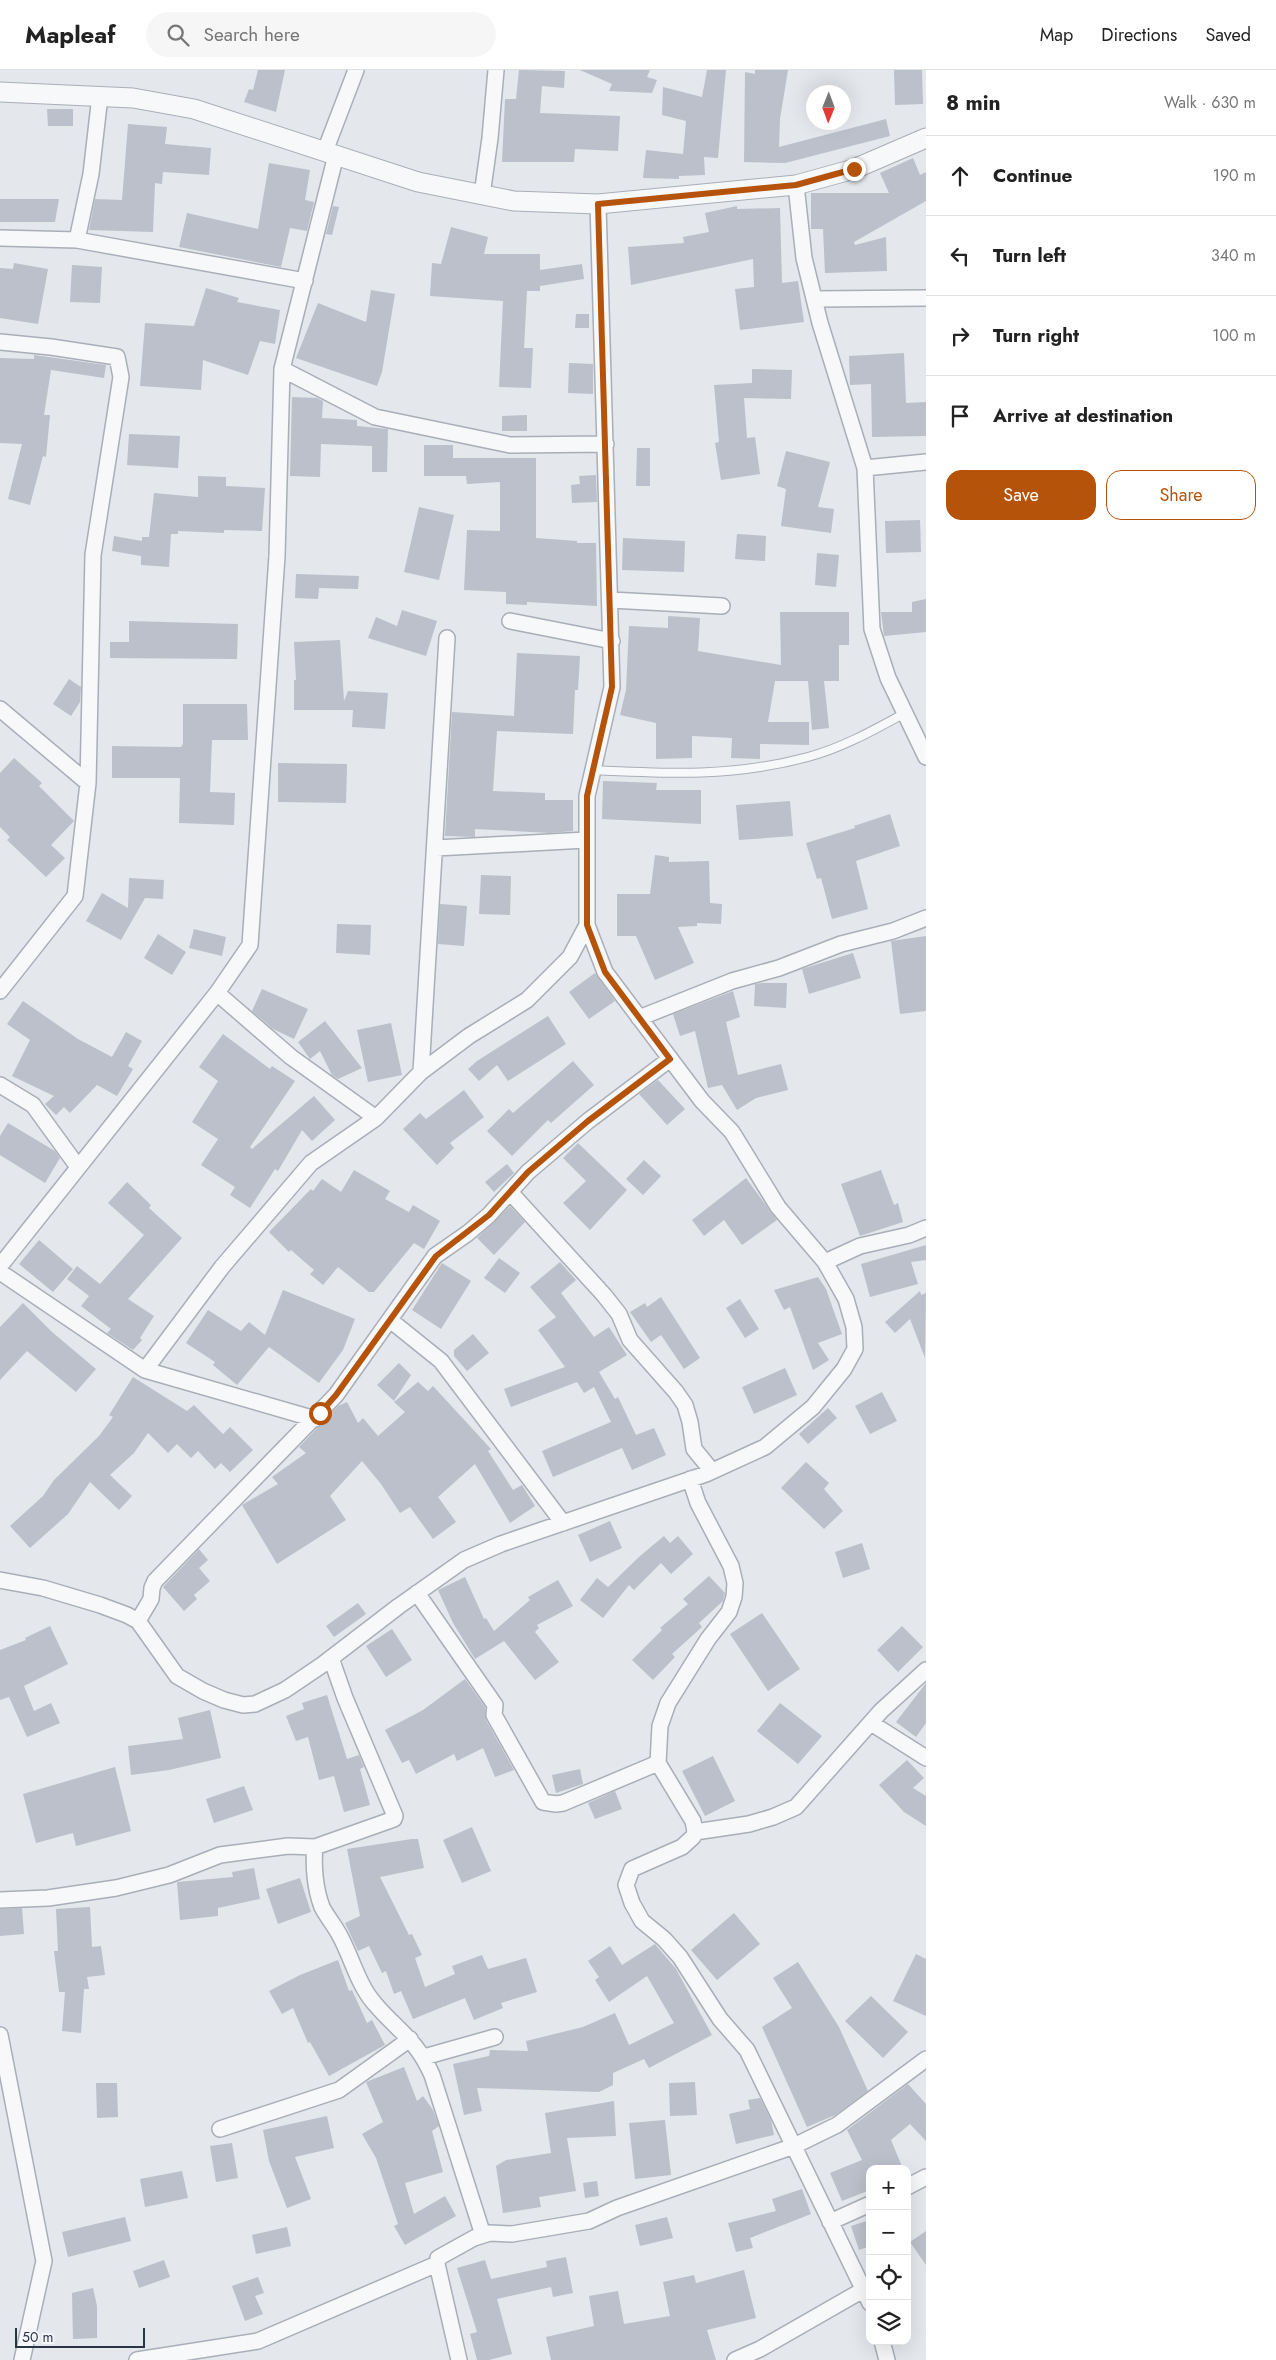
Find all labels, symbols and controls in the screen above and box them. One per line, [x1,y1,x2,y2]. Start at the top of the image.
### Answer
search box [146,12,496,57]
text: Mapleaf [25,17,116,52]
icon: search [164,21,192,49]
text: Search here [204,21,300,48]
text: Map [1040,22,1073,48]
text: Directions [1101,22,1177,48]
text: Saved [1205,22,1251,48]
north arrow [806,85,851,130]
text: 8 min [946,88,1001,118]
text: Walk · 630 m [1164,91,1256,114]
route end [843,158,866,181]
icon: ahead [946,162,974,190]
text: Continue [993,162,1072,189]
text: 190 m [1213,164,1256,187]
icon: left [946,242,974,270]
text: Turn left [993,242,1066,269]
text: 340 m [1211,244,1256,267]
icon: right [946,322,974,350]
text: Turn right [993,322,1079,349]
text: 100 m [1212,324,1256,347]
icon: arrive [946,402,974,430]
text: Arrive at destination [993,402,1173,429]
button: Save [946,470,1096,520]
button: Share [1106,470,1256,520]
route start [309,1402,332,1425]
map controls [866,2165,911,2345]
button: + [866,2165,911,2210]
button: − [866,2210,911,2255]
button: locate [866,2255,911,2300]
button: layers [866,2300,911,2345]
scale bar [15,2325,145,2348]
text: 50 m [22,2327,53,2347]

